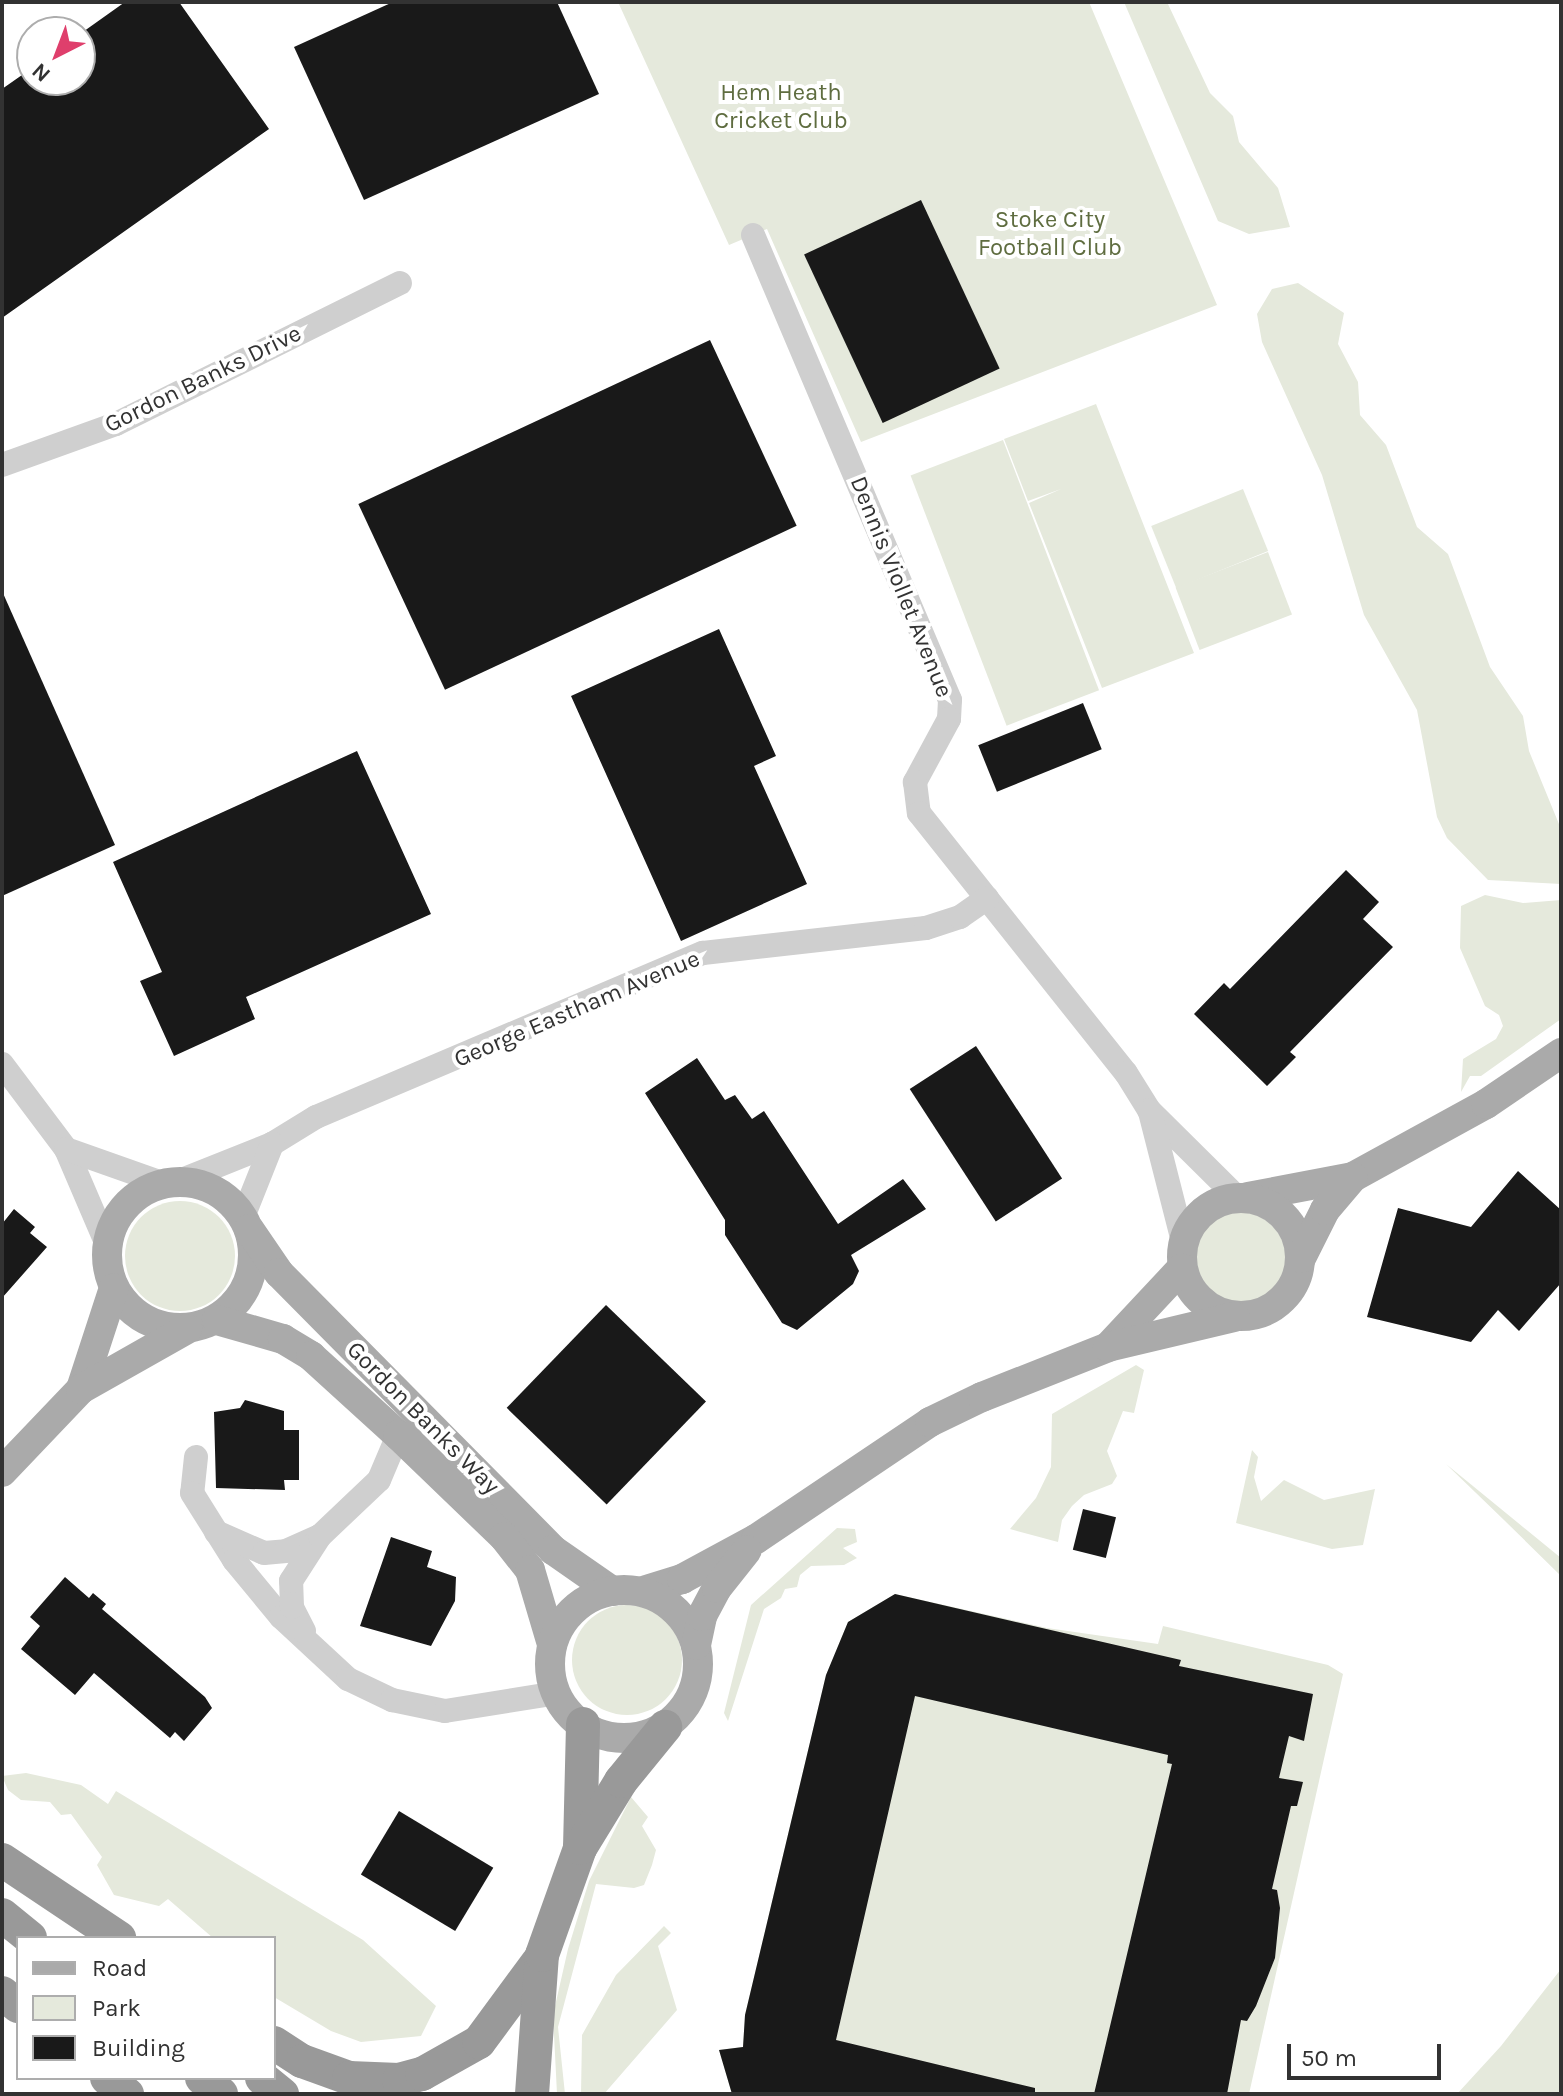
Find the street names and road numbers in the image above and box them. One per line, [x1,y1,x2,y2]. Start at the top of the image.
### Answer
street label: Gordon Banks Drive [100,319,306,439]
street label: Dennis Viollet Avenue [843,472,959,702]
street label: George Eastham Avenue [450,944,704,1074]
street label: Gordon Banks Way [341,1336,505,1500]

